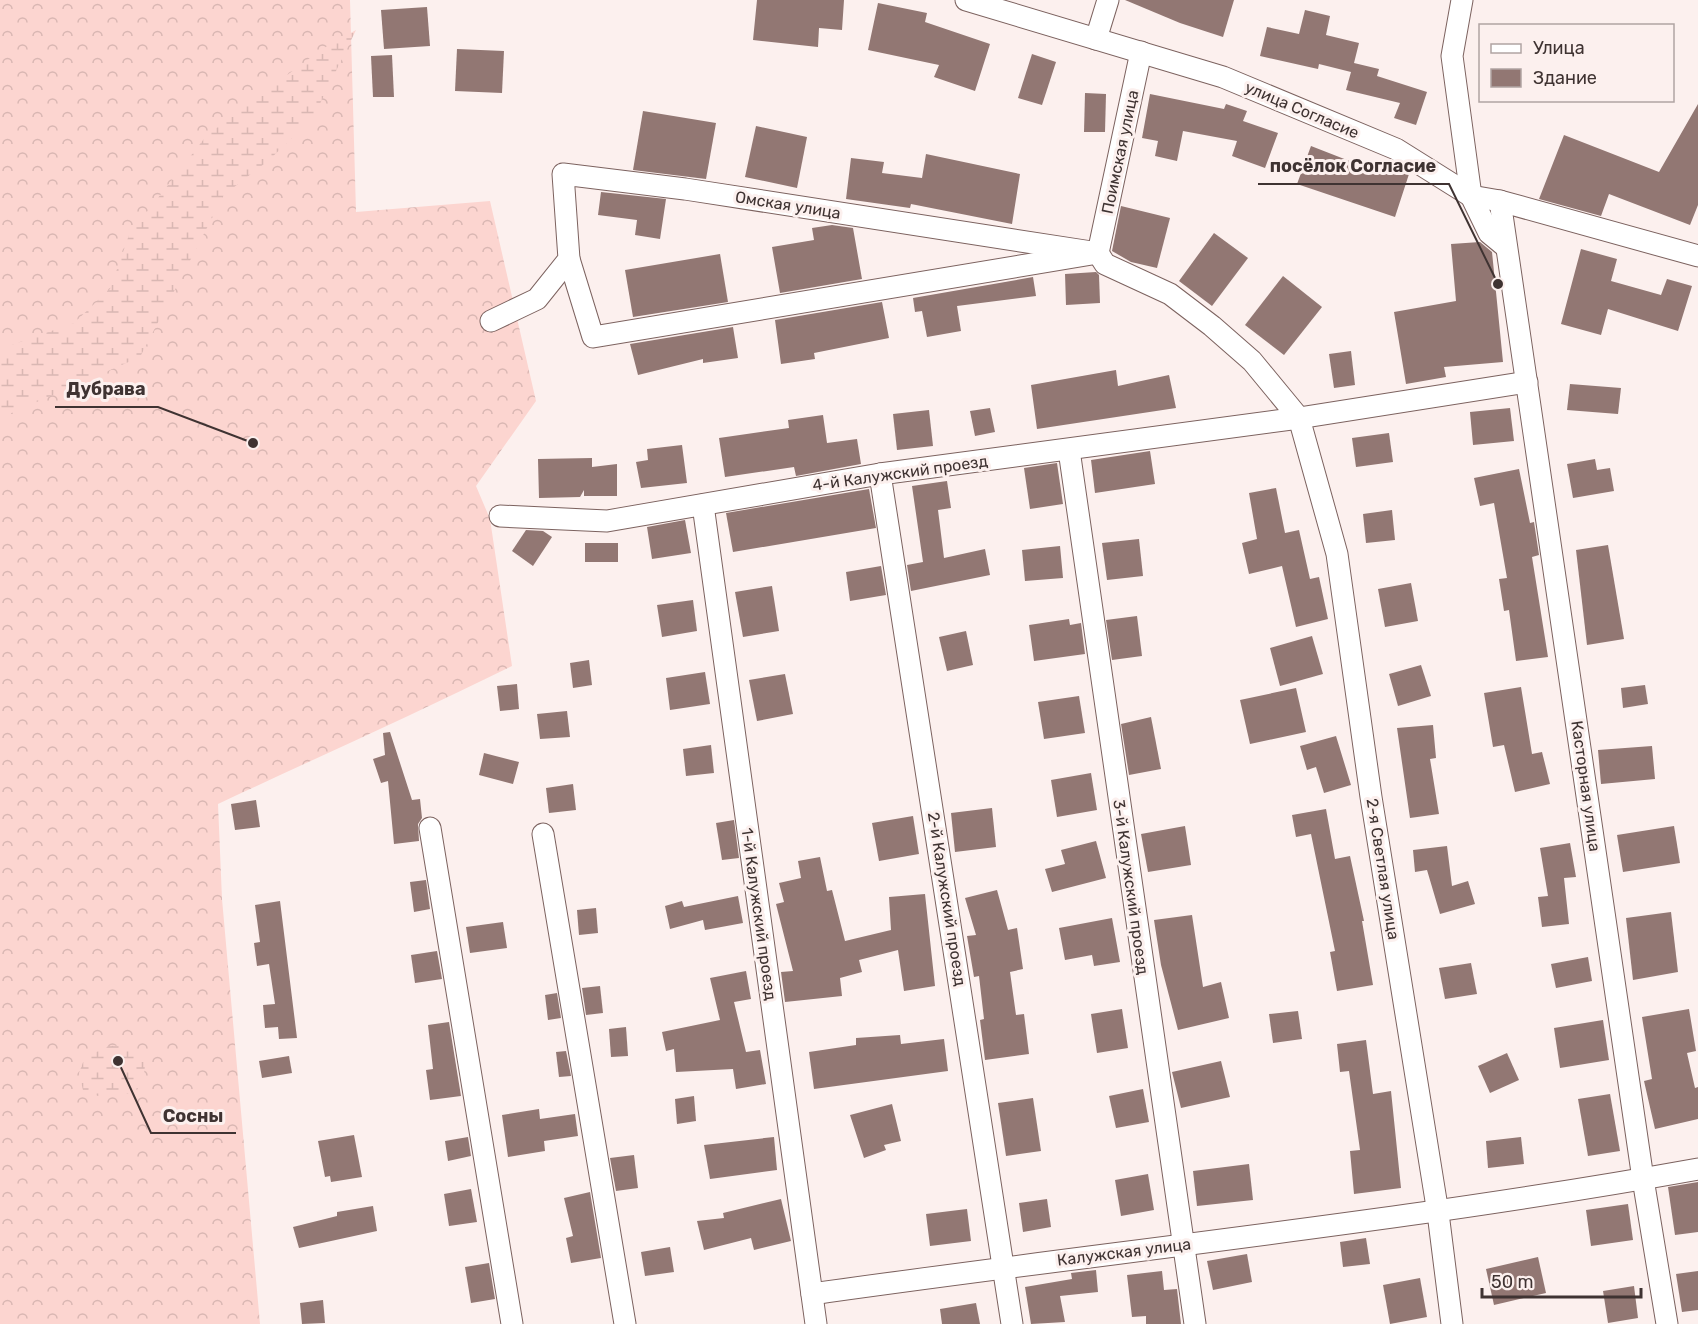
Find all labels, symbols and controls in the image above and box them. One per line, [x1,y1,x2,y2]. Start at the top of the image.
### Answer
legend [1479,24,1674,102]
text: Улица [1533,37,1585,59]
text: Здание [1533,67,1597,89]
street label: улица Согласие [1242,77,1362,143]
street label: Поимская улица [1098,88,1142,216]
callout: посёлок Согласие [1258,148,1449,184]
text: посёлок Согласие [1270,155,1437,177]
street label: Омская улица [734,187,842,223]
callout: Дубрава [55,371,158,407]
text: Дубрава [66,378,146,400]
street label: 4-й Калужский проезд [811,451,989,495]
street label: Касторная улица [1567,719,1605,853]
street label: 2-я Светлая улица [1362,797,1404,941]
street label: 3-й Калужский проезд [1109,798,1153,976]
street label: 2-й Калужский проезд [924,811,970,988]
street label: 1-й Калужский проезд [737,827,781,1002]
callout: Сосны [151,1097,236,1133]
text: Сосны [163,1105,223,1127]
street label: Калужская улица [1056,1234,1192,1270]
scale bar [1482,1261,1641,1299]
text: 50 m [1491,1271,1534,1293]

